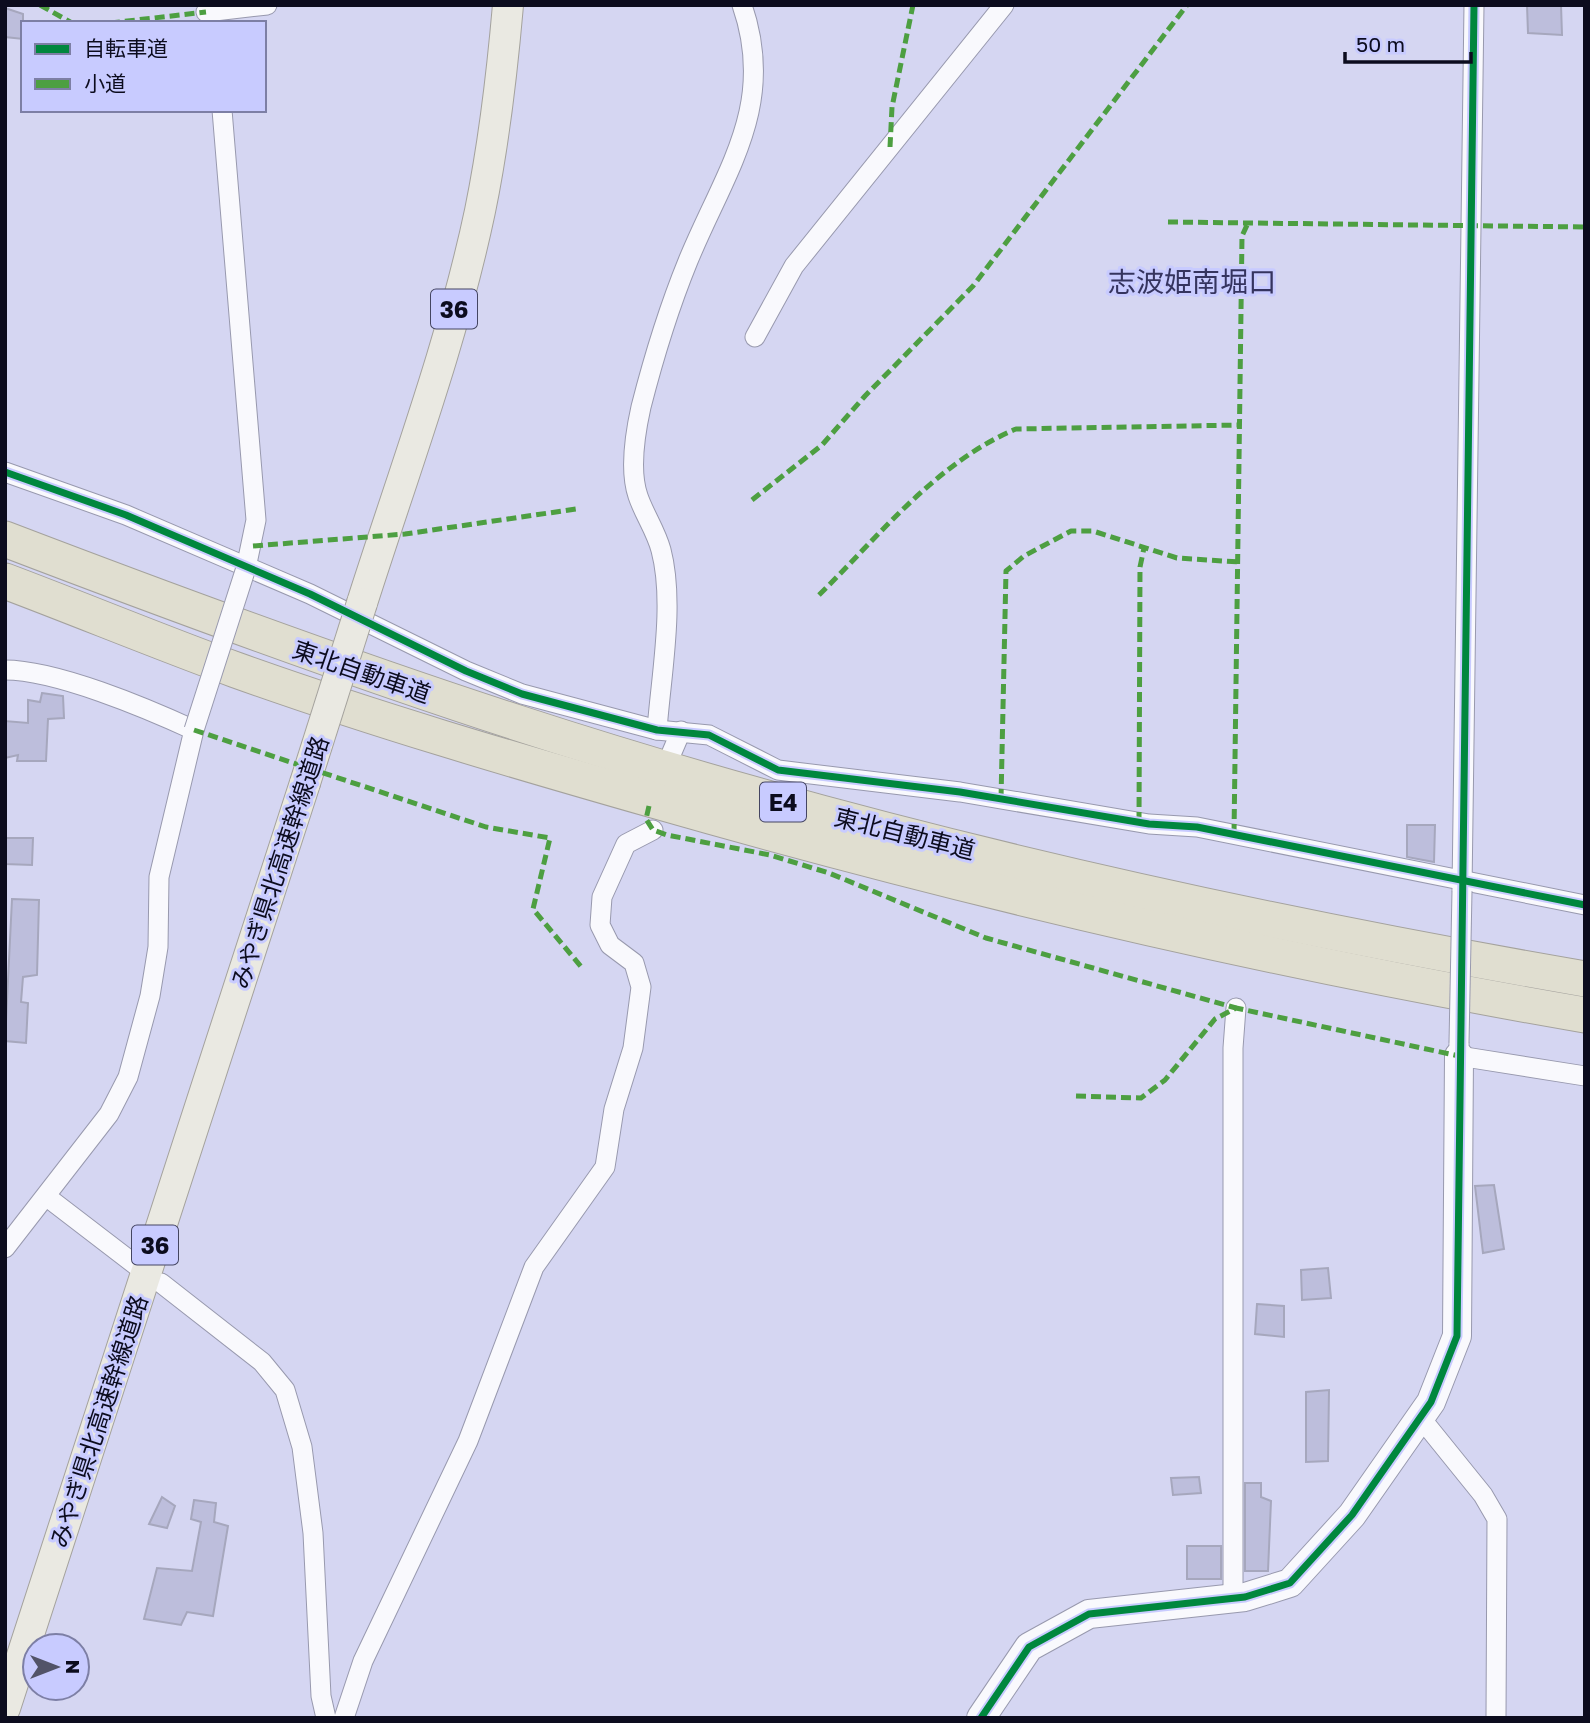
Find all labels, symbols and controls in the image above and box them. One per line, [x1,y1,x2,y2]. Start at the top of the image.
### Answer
legend [21,21,266,112]
scale bar [1345,21,1471,65]
text: 50 m [1356,31,1405,57]
text: 自転車道 [84,35,168,61]
text: 小道 [84,70,126,96]
district label: 志波姫南堀口 [1108,265,1276,298]
road number: 36 [431,290,477,328]
street label: 東北自動車道 [289,634,435,708]
street label: みやぎ県北高速幹線道路 [224,732,334,992]
road number: E4 [760,782,806,822]
street label: 東北自動車道 [832,802,978,864]
road number: 36 [132,1226,178,1264]
street label: みやぎ県北高速幹線道路 [43,1291,153,1551]
north arrow [21,1632,91,1702]
text: N [62,1660,85,1674]

